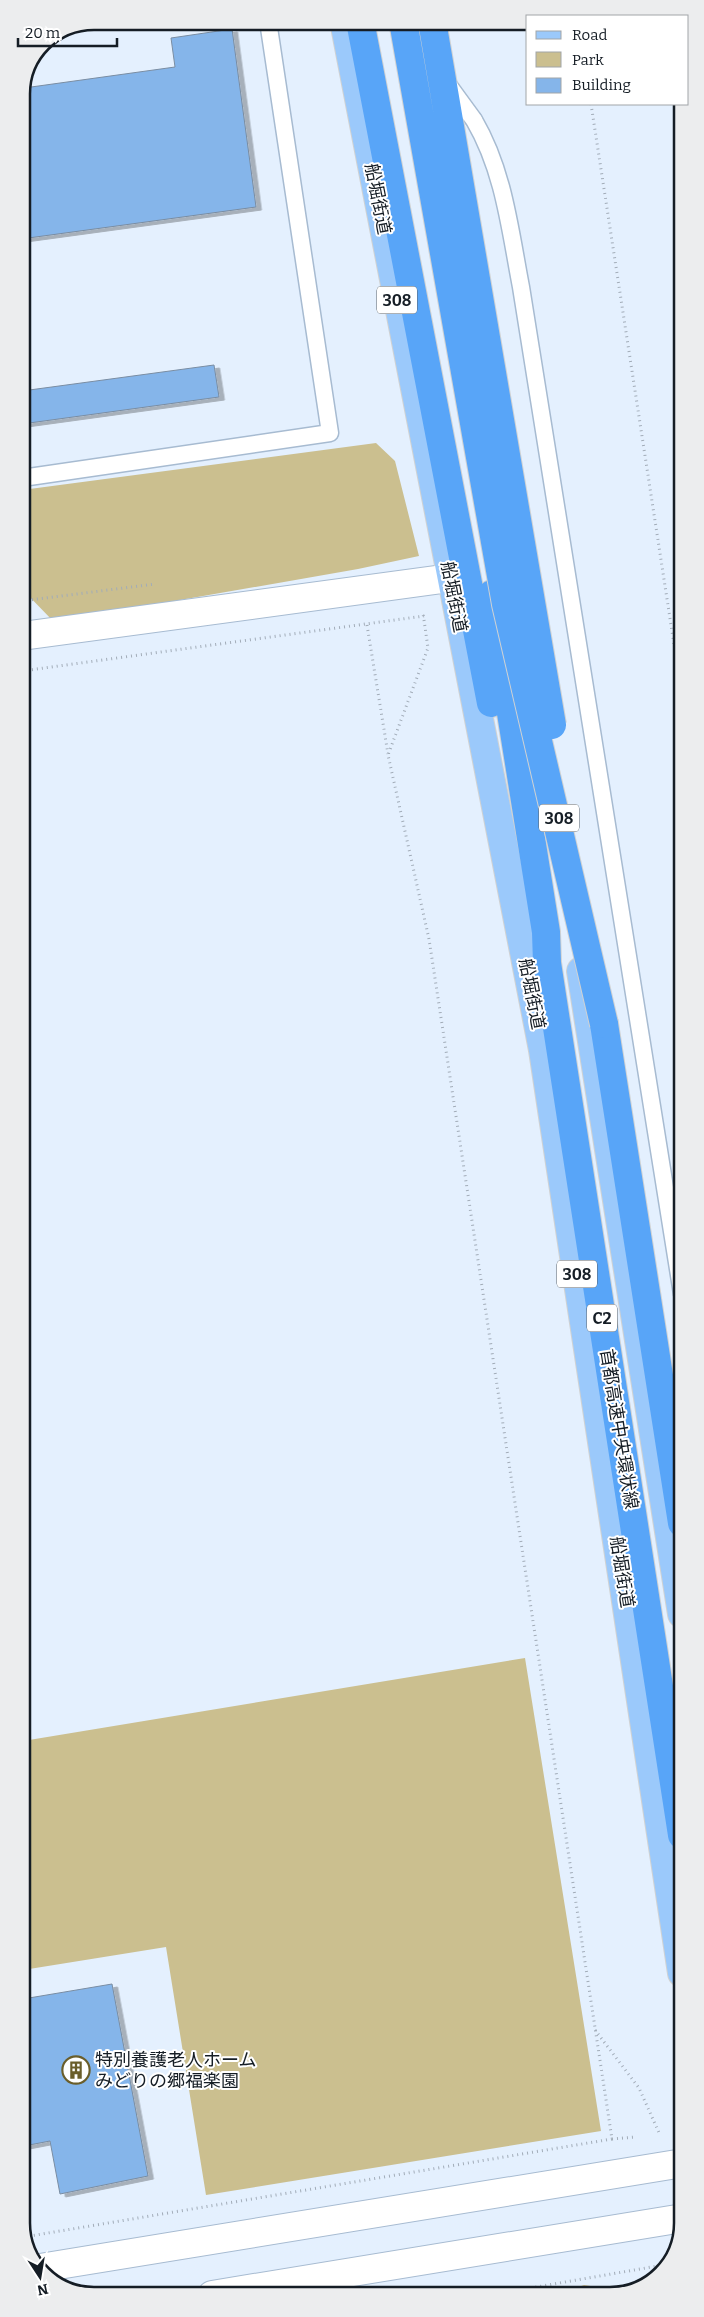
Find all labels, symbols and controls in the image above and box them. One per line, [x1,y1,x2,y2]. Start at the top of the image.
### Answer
scale bar [18,15,116,47]
legend [526,15,689,105]
text: 20 m [25,24,61,42]
text: Road [572,26,607,44]
text: Park [572,51,604,69]
text: Building [572,76,631,94]
street label: 船堀街道 [360,162,396,236]
road number: 308 [377,286,417,314]
street label: 船堀街道 [436,560,472,634]
road number: 308 [539,804,579,831]
street label: 船堀街道 [514,957,550,1031]
road number: 308 [557,1260,597,1288]
road number: C2 [587,1305,617,1332]
street label: 首都高速中央環状線 [595,1347,643,1511]
street label: 船堀街道 [606,1535,638,1609]
place label: 特別養護老人ホーム みどりの郷福楽園 [95,2049,256,2092]
building icon: 特別養護老人ホーム みどりの郷福楽園 [61,2055,91,2085]
north arrow [15,2252,65,2302]
text: N [35,2280,50,2299]

